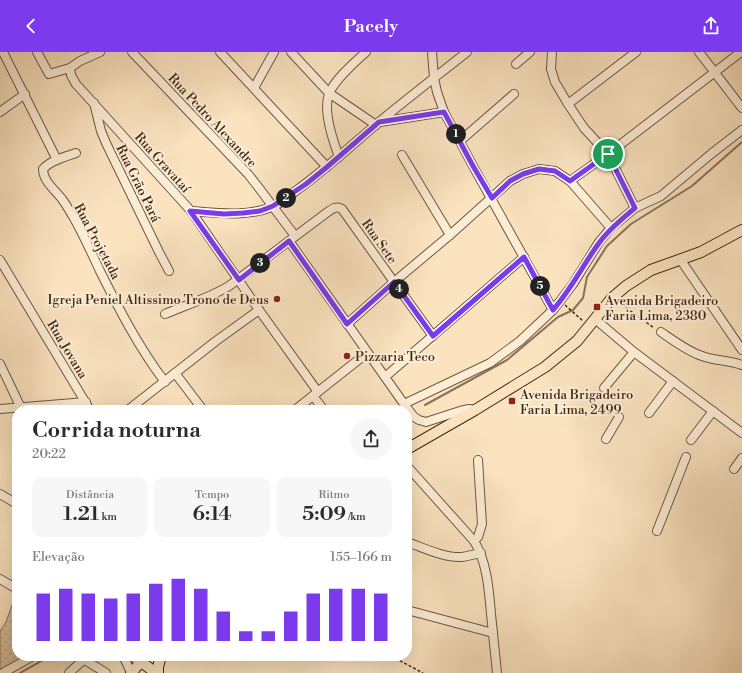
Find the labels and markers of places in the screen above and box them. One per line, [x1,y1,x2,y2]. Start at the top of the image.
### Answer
pin: 1 [446,124,466,144]
pin [591,137,625,171]
pin: 2 [276,188,296,208]
pin: 3 [250,253,270,273]
pin: 5 [530,276,550,296]
pin: 4 [389,279,409,299]
place label: Igreja Peniel Altissimo Trono de Deus [47,292,269,308]
place label: Avenida Brigadeiro Faria Lima, 2380 [604,293,718,324]
marker: Igreja Peniel Altissimo Trono de Deus [272,294,282,304]
marker: Avenida Brigadeiro Faria Lima, 2380 [592,302,602,312]
place label: Pizzaria Teco [355,349,435,365]
marker: Pizzaria Teco [342,351,352,361]
place label: Avenida Brigadeiro Faria Lima, 2499 [519,387,633,418]
marker: Avenida Brigadeiro Faria Lima, 2499 [507,396,517,406]

